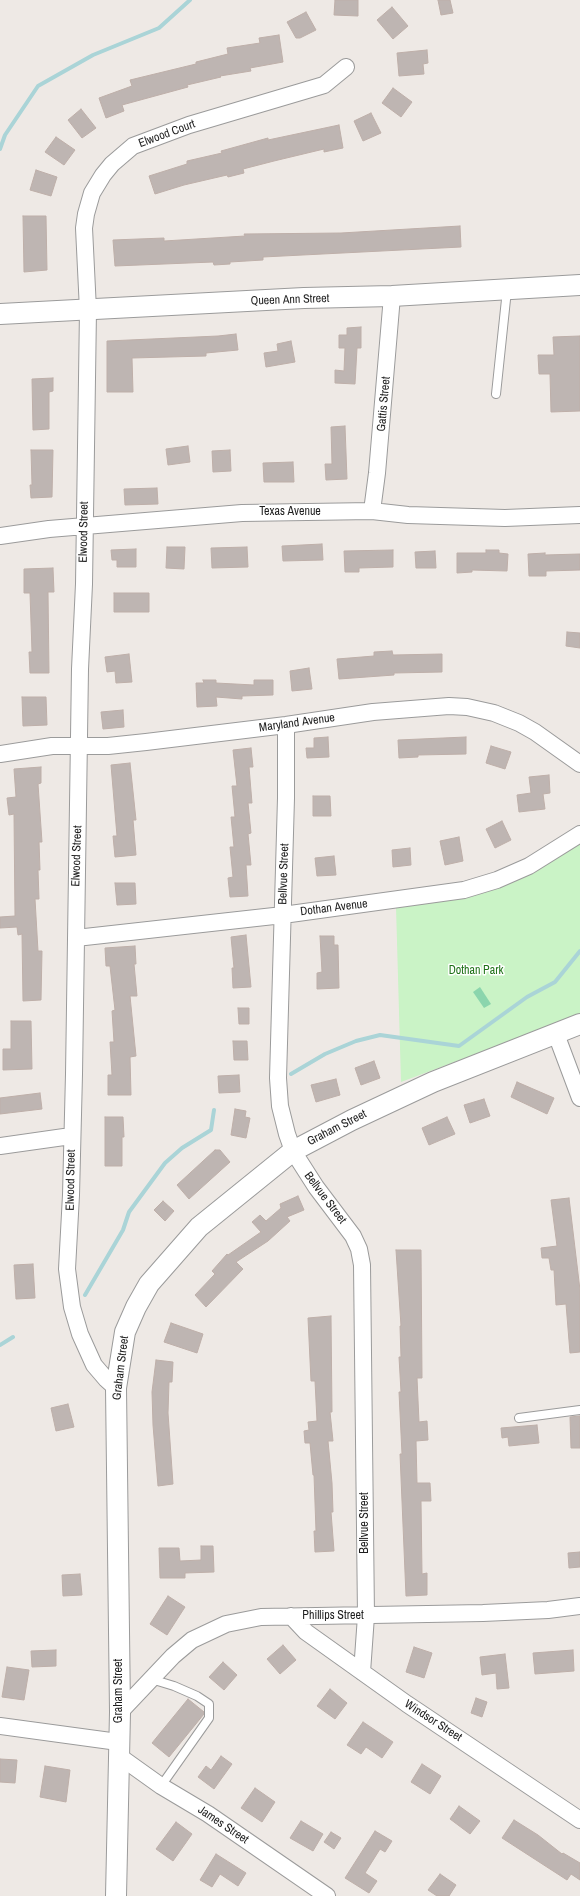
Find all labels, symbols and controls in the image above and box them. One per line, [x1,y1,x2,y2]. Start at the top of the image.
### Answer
street label: Elwood Court [137,117,197,151]
street label: Queen Ann Street [250,291,330,309]
street label: Gattis Street [374,376,394,432]
street label: Elwood Street [76,501,92,563]
street label: Texas Avenue [259,505,321,519]
street label: Maryland Avenue [258,711,336,735]
street label: Elwood Street [69,825,85,887]
street label: Bellvue Street [276,843,292,905]
street label: Dothan Avenue [300,897,368,919]
park label: Dothan Park [449,964,503,978]
street label: Graham Street [305,1107,369,1149]
street label: Elwood Street [63,1149,79,1211]
street label: Bellvue Street [301,1169,349,1227]
street label: Graham Street [110,1335,132,1401]
street label: Bellvue Street [358,1492,372,1554]
street label: Phillips Street [302,1609,364,1623]
street label: Graham Street [112,1659,126,1723]
street label: Windsor Street [402,1697,464,1745]
street label: James Street [195,1803,251,1847]

